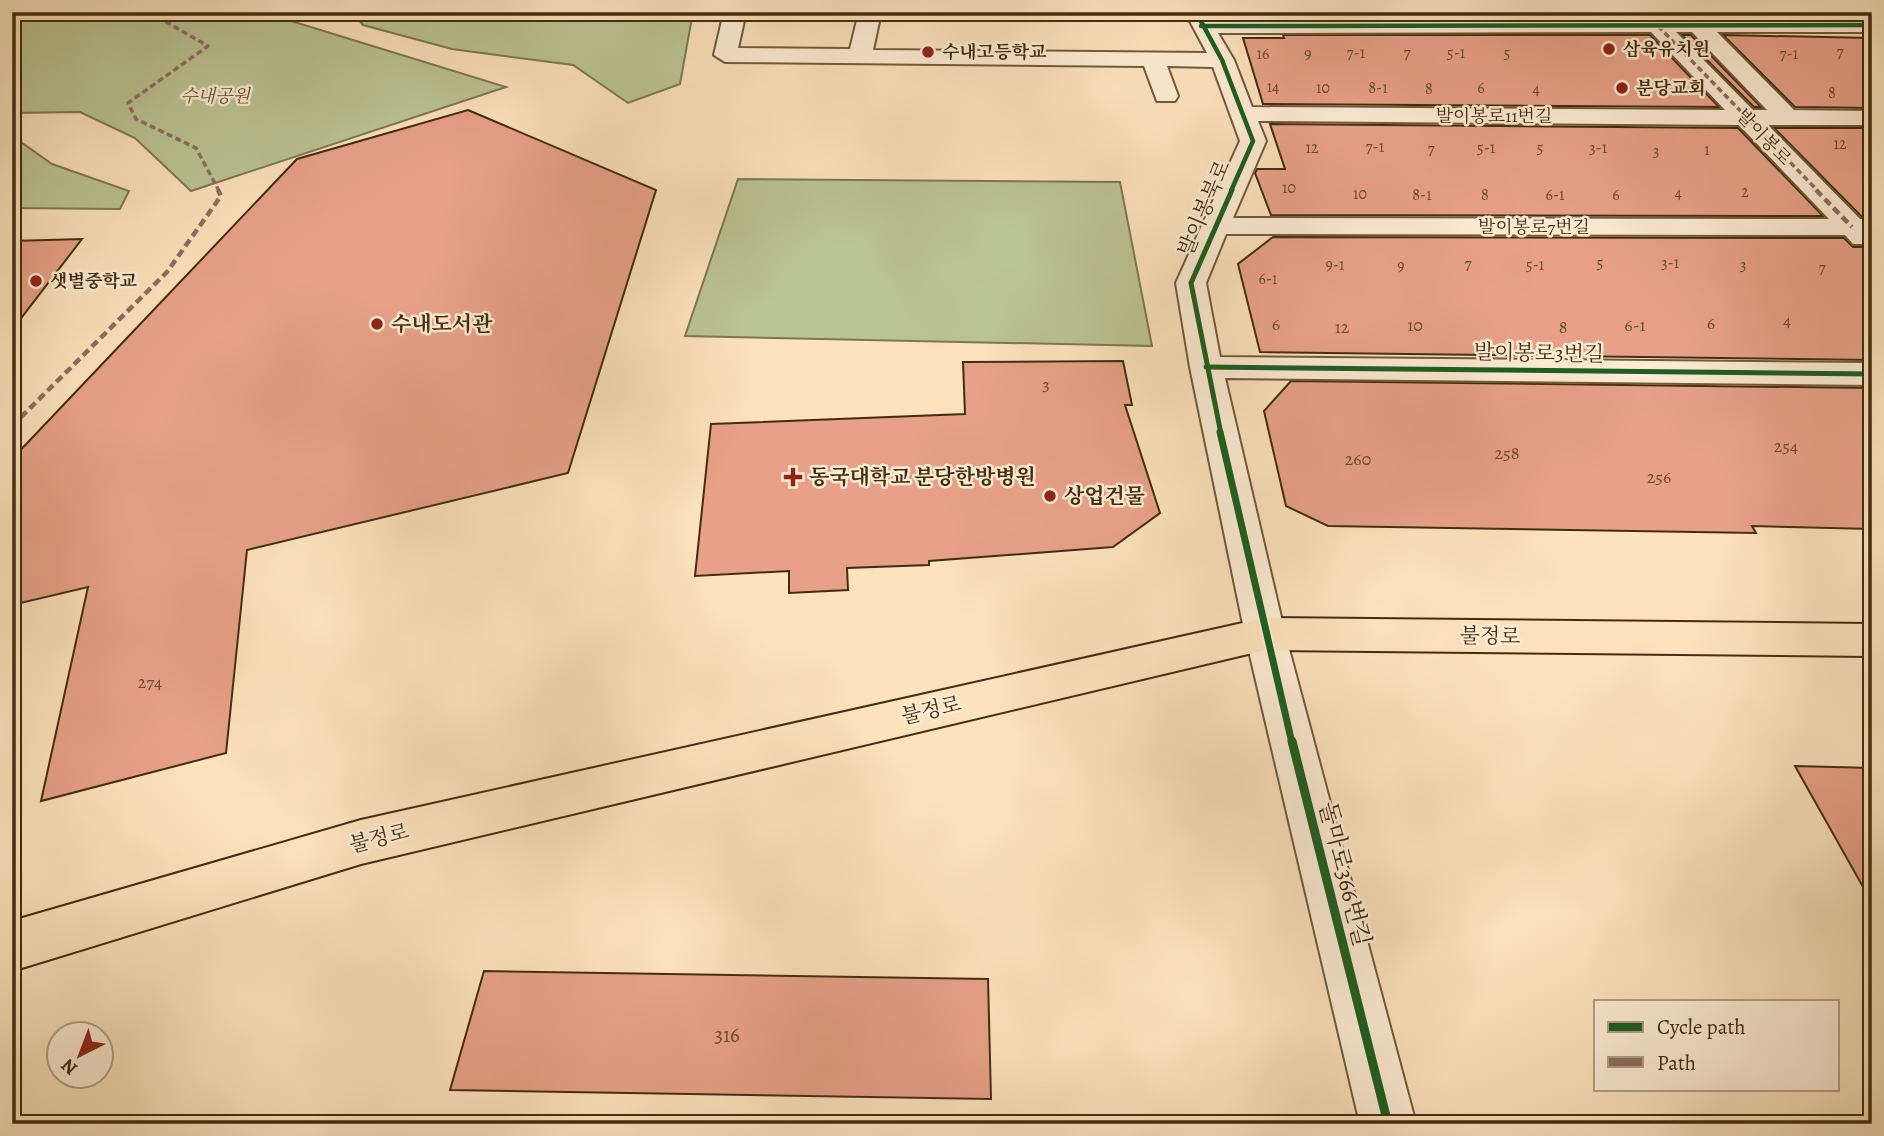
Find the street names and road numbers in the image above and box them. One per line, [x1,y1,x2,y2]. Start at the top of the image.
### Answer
street label: 발이봉로11번길 [1436,104,1552,128]
street label: 발이봉로 [1731,104,1797,170]
street label: 발이봉북로 [1171,156,1237,260]
street label: 발이봉로7번길 [1478,215,1590,239]
street label: 발이봉로3번길 [1474,338,1604,368]
street label: 불정로 [1459,621,1521,651]
street label: 불정로 [898,690,964,730]
street label: 돌마로366번길 [1312,798,1378,950]
street label: 불정로 [346,817,412,859]

